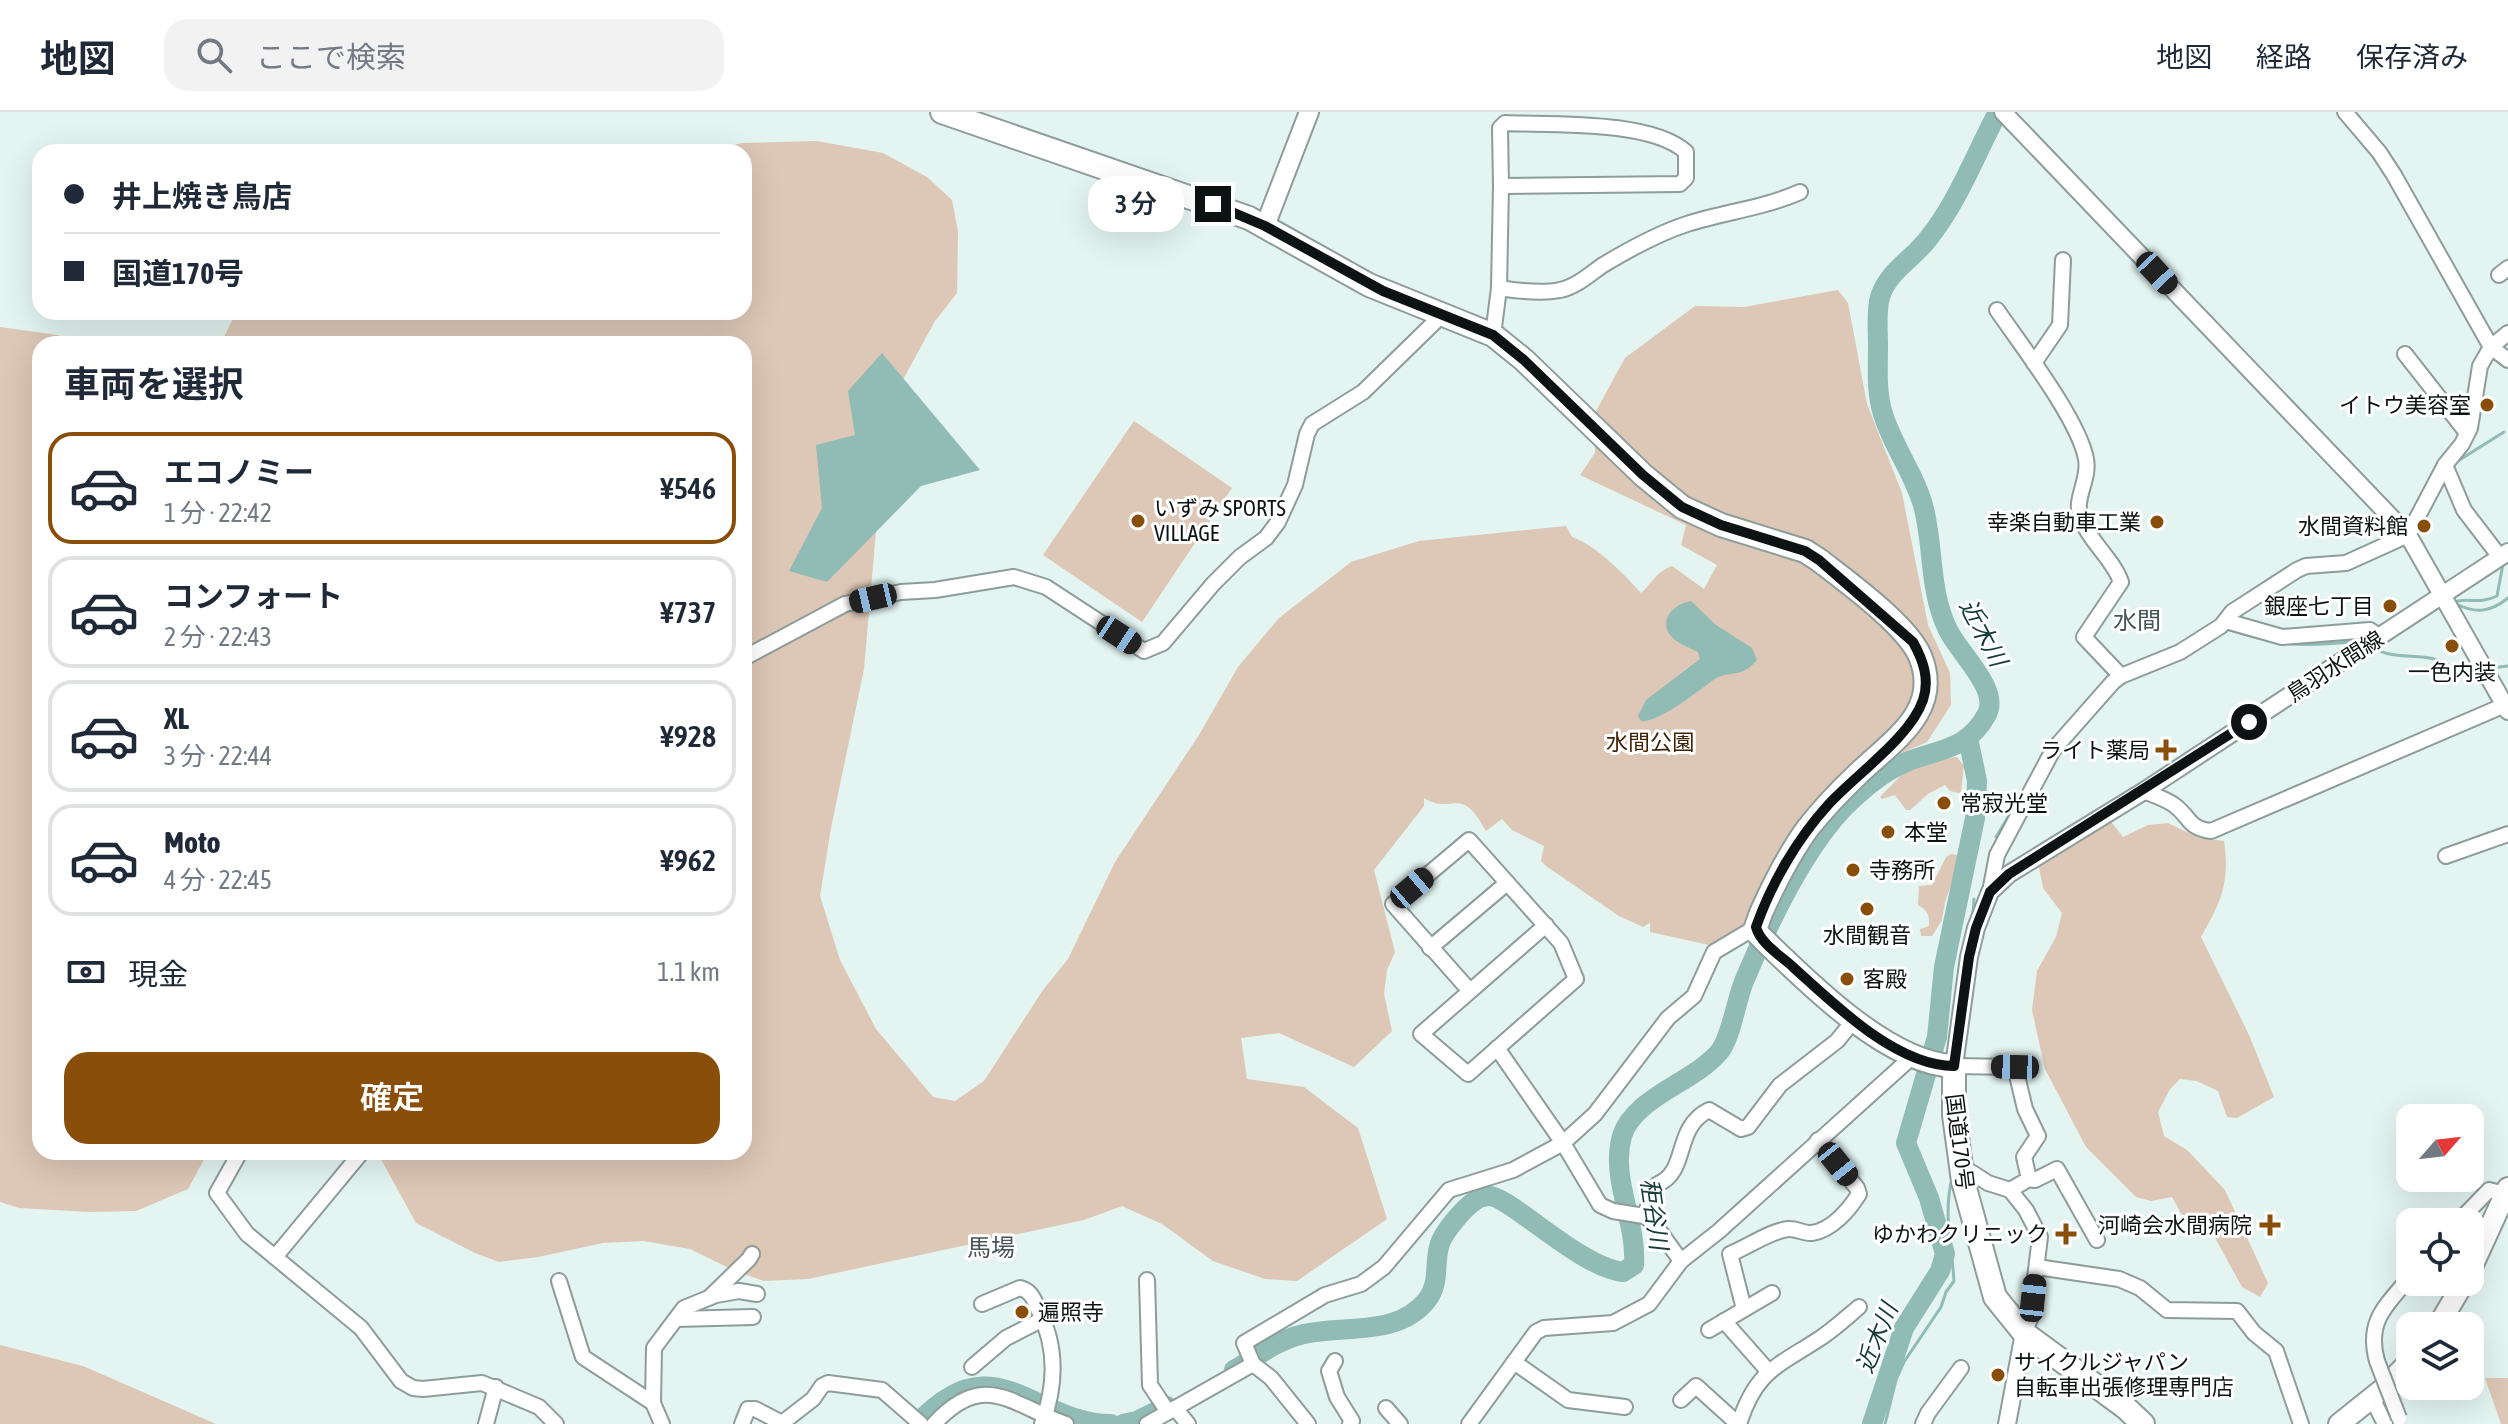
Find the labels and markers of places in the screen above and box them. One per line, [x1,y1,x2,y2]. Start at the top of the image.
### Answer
place label: イトウ美容室 [2339,392,2471,418]
marker: イトウ美容室 [2478,396,2496,414]
place label: いずみ SPORTS VILLAGE [1154,495,1286,546]
place label: 幸楽自動車工業 [1987,509,2141,535]
marker: いずみ SPORTS VILLAGE [1129,512,1147,530]
marker: 幸楽自動車工業 [2148,513,2166,531]
place label: 水間資料館 [2298,513,2408,539]
marker: 水間資料館 [2415,517,2433,535]
place label: 銀座七丁目 [2264,593,2374,619]
marker: 銀座七丁目 [2381,597,2399,615]
marker: 一色内装 [2443,637,2461,655]
place label: 一色内装 [2408,659,2496,685]
place label: ライト薬局 [2040,737,2150,763]
marker: ライト薬局 [2157,741,2175,759]
place label: 常寂光堂 [1960,790,2048,816]
marker: 常寂光堂 [1935,794,1953,812]
place label: 本堂 [1904,819,1948,845]
marker: 本堂 [1879,823,1897,841]
place label: 寺務所 [1869,857,1935,883]
marker: 寺務所 [1844,861,1862,879]
marker: 水間観音 [1858,900,1876,918]
place label: 水間観音 [1823,922,1911,948]
place label: 客殿 [1863,966,1907,992]
marker: 客殿 [1838,970,1856,988]
place label: 河崎会水間病院 [2098,1212,2252,1238]
marker: 河崎会水間病院 [2259,1214,2281,1236]
place label: ゆかわクリニック [1872,1221,2048,1247]
marker: ゆかわクリニック [2055,1223,2077,1245]
place label: 遍照寺 [1038,1299,1104,1325]
marker: 遍照寺 [1013,1303,1031,1321]
place label: サイクルジャパン 自転車出張修理専門店 [2014,1349,2234,1400]
marker: サイクルジャパン 自転車出張修理専門店 [1989,1366,2007,1384]

